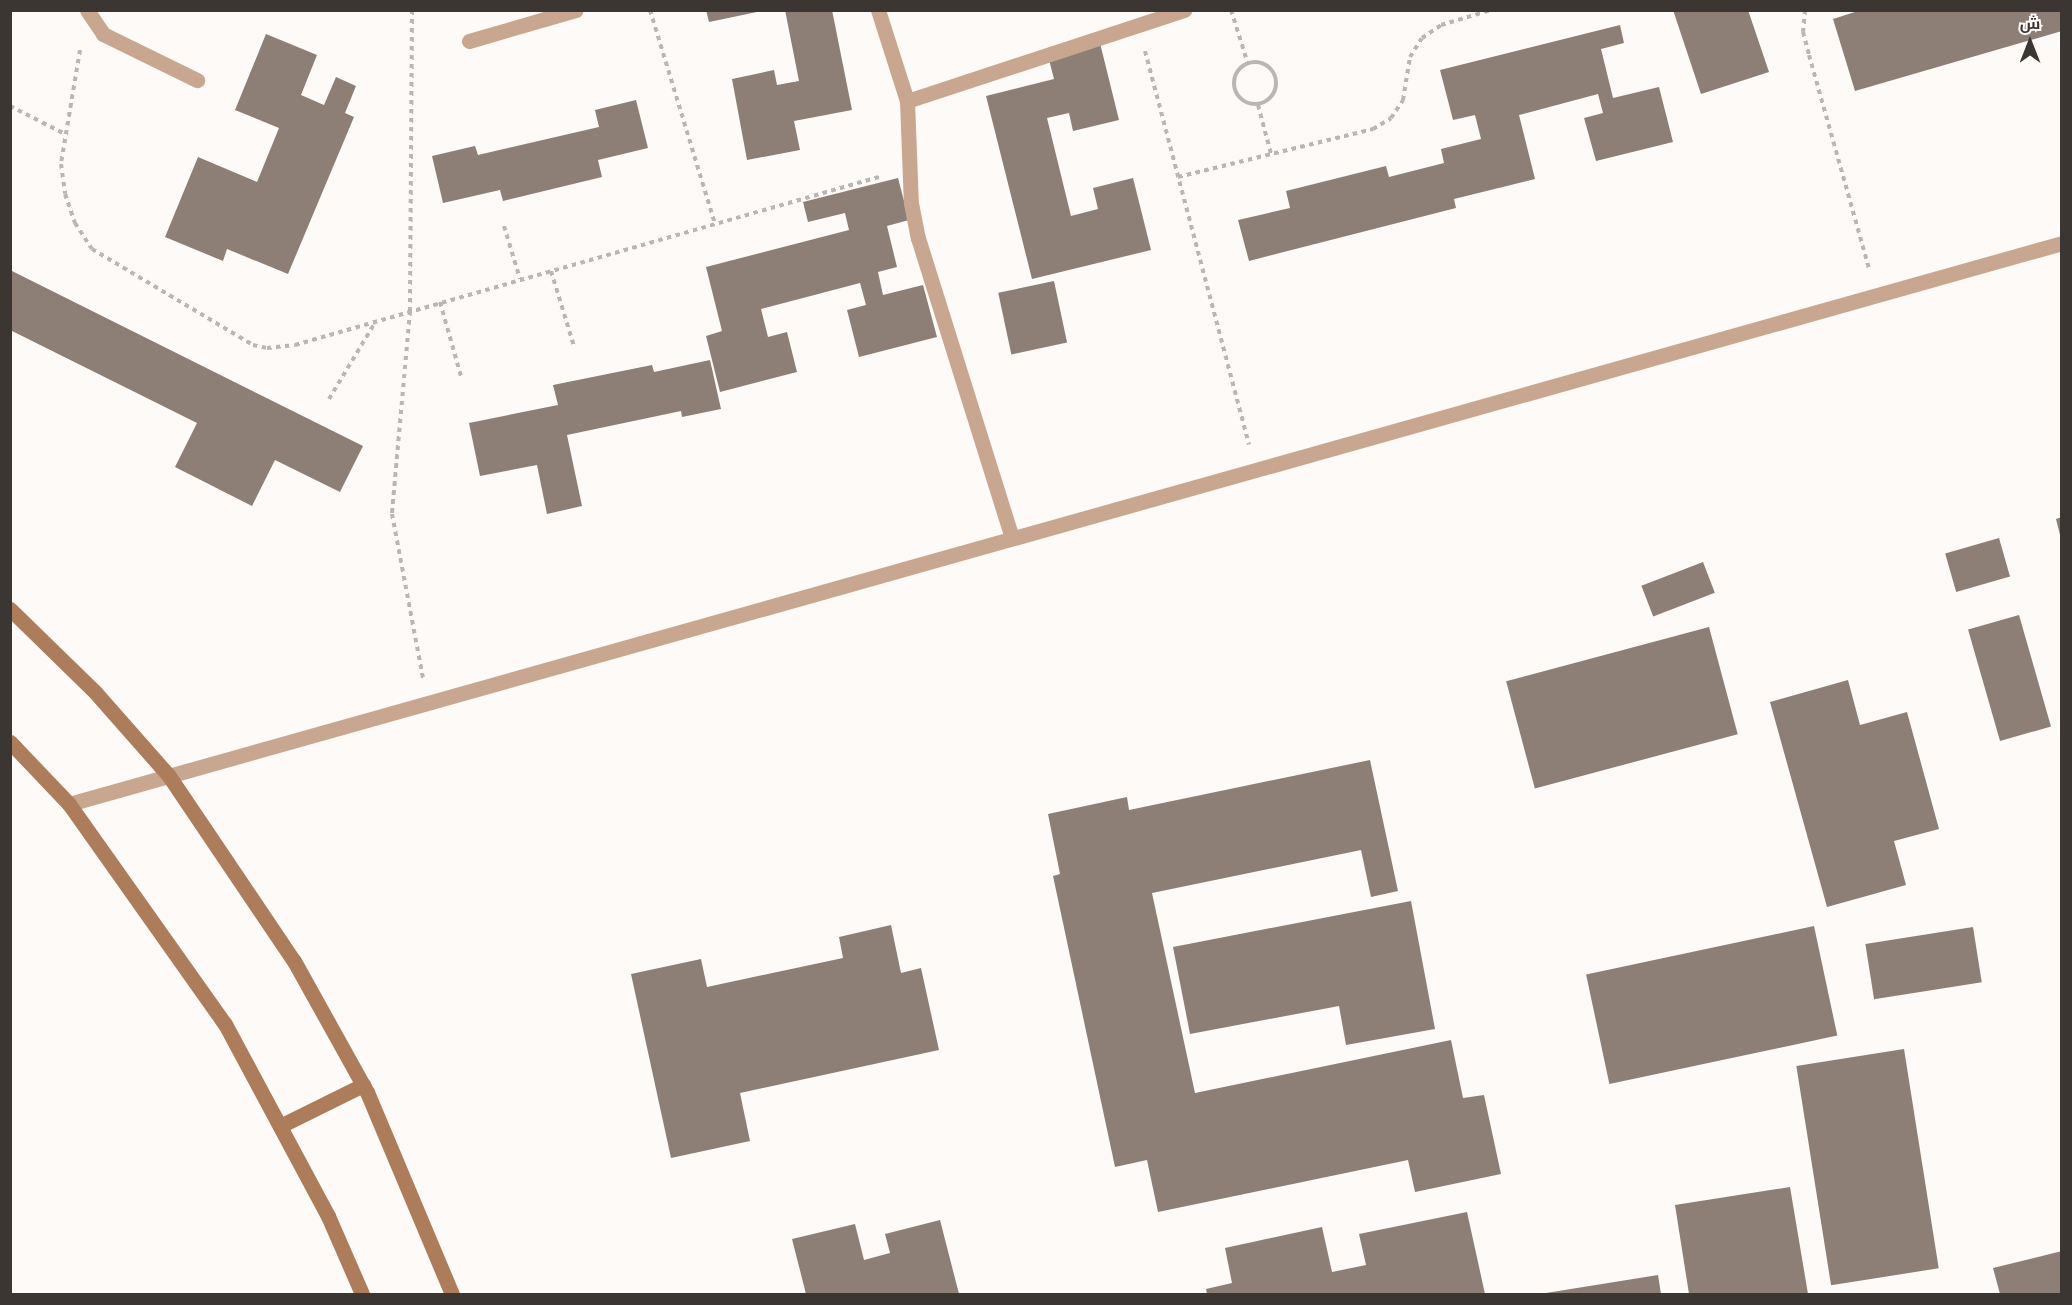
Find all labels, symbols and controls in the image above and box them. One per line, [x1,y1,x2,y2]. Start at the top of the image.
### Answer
north arrow [2000,12,2060,72]
text: ش [2020,13,2040,34]

